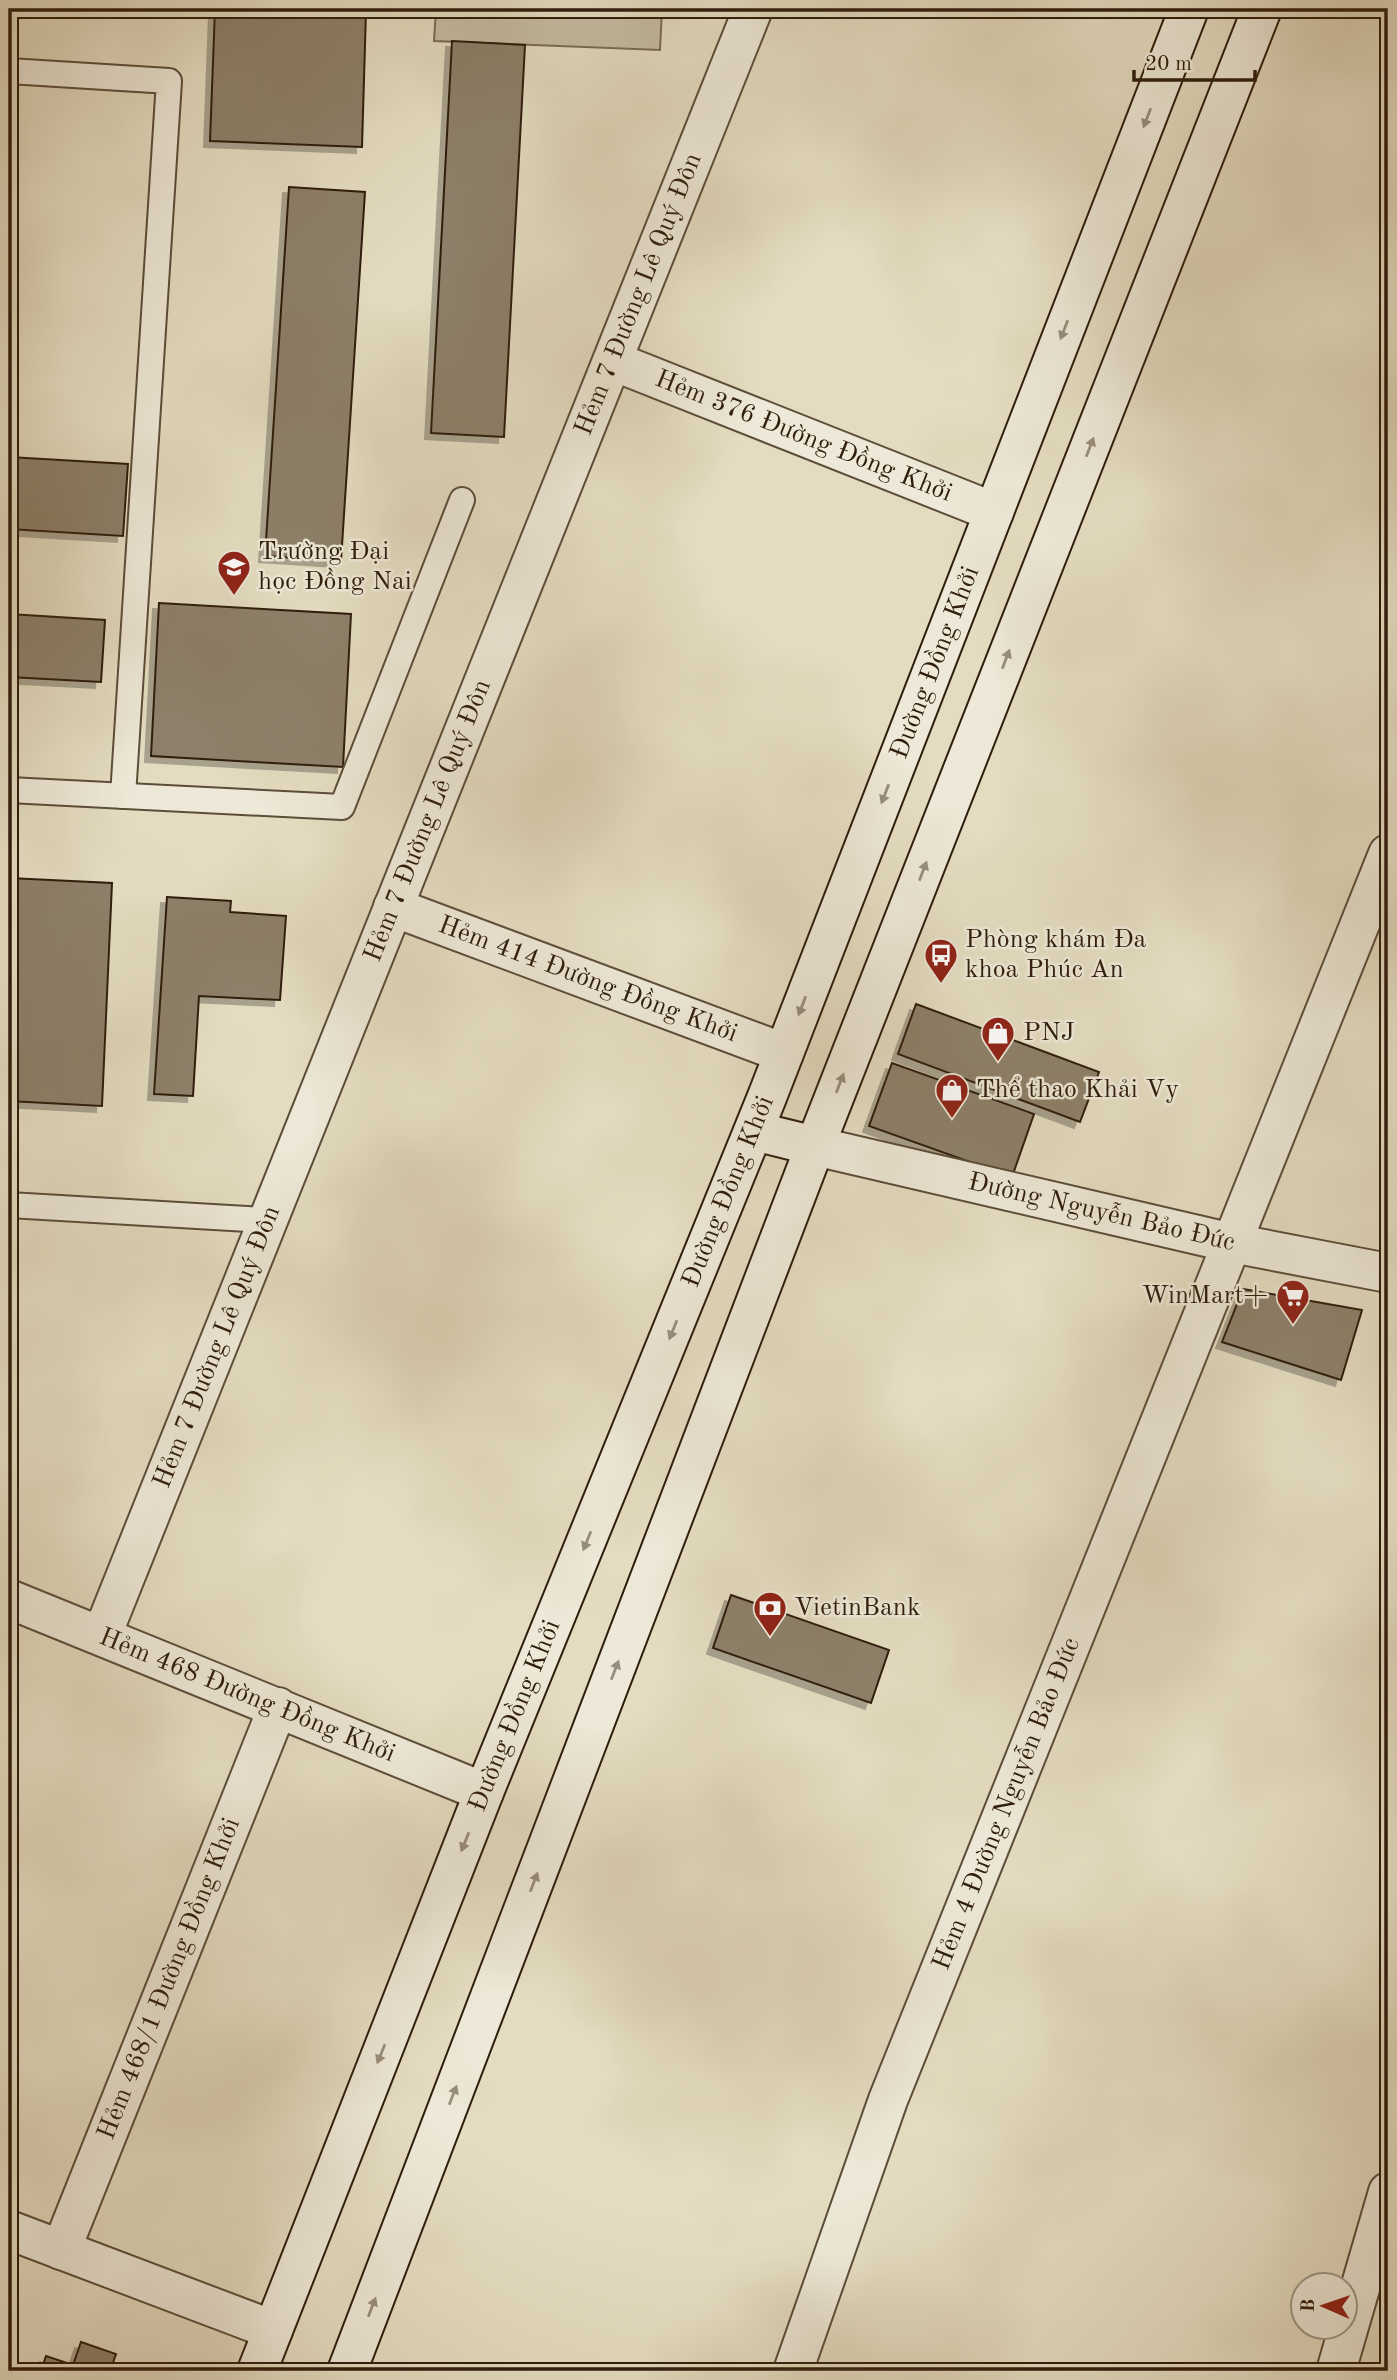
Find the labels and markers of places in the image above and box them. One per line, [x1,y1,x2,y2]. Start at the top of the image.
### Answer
place label: Trường Đại học Đồng Nai [258,539,412,595]
school or university icon: Trường Đại học Đồng Nai [215,548,253,597]
place label: Phòng khám Đa khoa Phúc An [965,927,1146,983]
bus stop icon: Phòng khám Đa khoa Phúc An [922,936,960,985]
shop icon: PNJ [979,1014,1017,1063]
place label: PNJ [1023,1020,1075,1046]
shop icon: Thể thao Khải Vy [933,1071,971,1120]
place label: Thể thao Khải Vy [976,1076,1179,1103]
supermarket icon: WinMart+ [1274,1277,1312,1326]
place label: WinMart+ [1141,1283,1268,1309]
bank icon: VietinBank [751,1589,789,1638]
place label: VietinBank [794,1595,920,1621]

